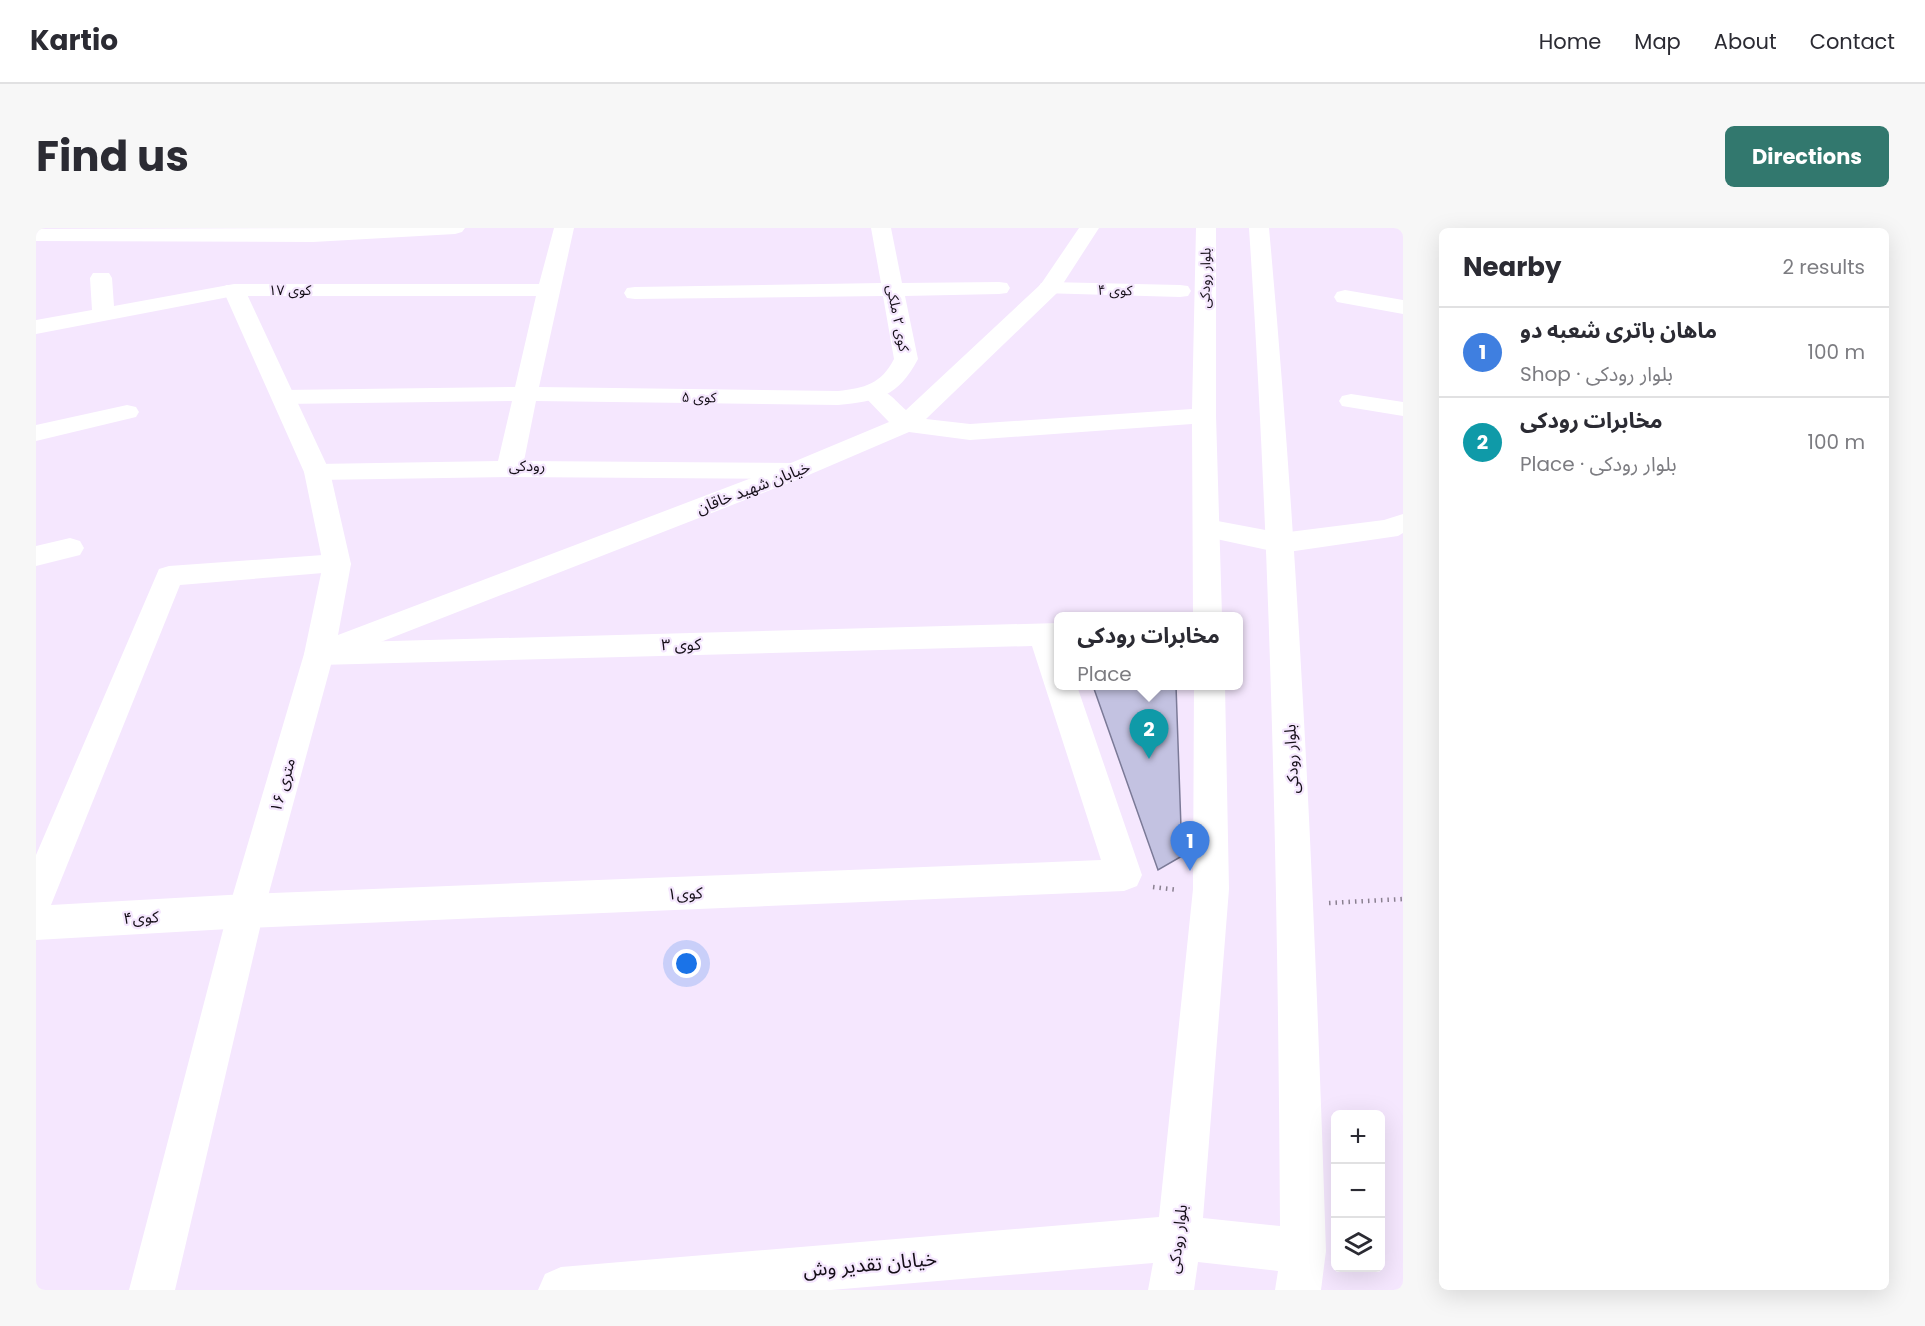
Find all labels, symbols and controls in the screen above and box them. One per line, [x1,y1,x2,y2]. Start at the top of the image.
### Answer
text: Kartio [30,21,118,60]
text: Home [1539,27,1601,56]
text: Map [1634,27,1681,56]
text: About [1714,27,1777,56]
text: Contact [1810,27,1895,56]
button: Directions [1725,126,1889,187]
text: Find us [36,127,189,186]
street label: بلوار رودکی [1194,247,1216,309]
text: Nearby [1463,249,1561,285]
text: 2 results [1782,253,1865,281]
street label: کوی ۱۷ [269,280,312,300]
street label: کوی ۴ [1097,280,1133,300]
street label: کوی ۲ ملکی [882,283,914,353]
text: ماهان باتری شعبه دو [1520,315,1717,346]
text: 1 [1479,338,1486,366]
text: 100 m [1808,338,1865,366]
text: Shop · بلوار رودکی [1520,360,1673,388]
street label: کوی ۵ [681,387,717,407]
text: مخابرات رودکی [1520,405,1663,436]
text: 2 [1477,428,1488,456]
text: 100 m [1808,428,1865,456]
text: Place · بلوار رودکی [1520,450,1677,478]
district label: رودکی [509,455,545,476]
street label: خیابان شهید خاقان [693,455,814,520]
popup [1054,612,1243,690]
text: مخابرات رودکی [1077,620,1220,651]
street label: کوی ۳ [661,633,701,656]
text: Place [1077,660,1132,688]
pin: 2 [1130,710,1168,759]
street label: بلوار رودکی [1278,724,1305,794]
street label: ۱۶ متری [264,755,301,815]
pin: 1 [1170,822,1210,871]
street label: کوی۱ [667,881,704,906]
street label: کوی۴ [123,905,160,930]
your location [672,949,701,978]
map controls [1331,1110,1385,1272]
button: + [1331,1110,1385,1164]
button: − [1331,1164,1385,1218]
street label: بلوار رودکی [1162,1203,1193,1275]
button: layers [1331,1218,1385,1272]
street label: خیابان تقدیر وش [802,1244,938,1284]

